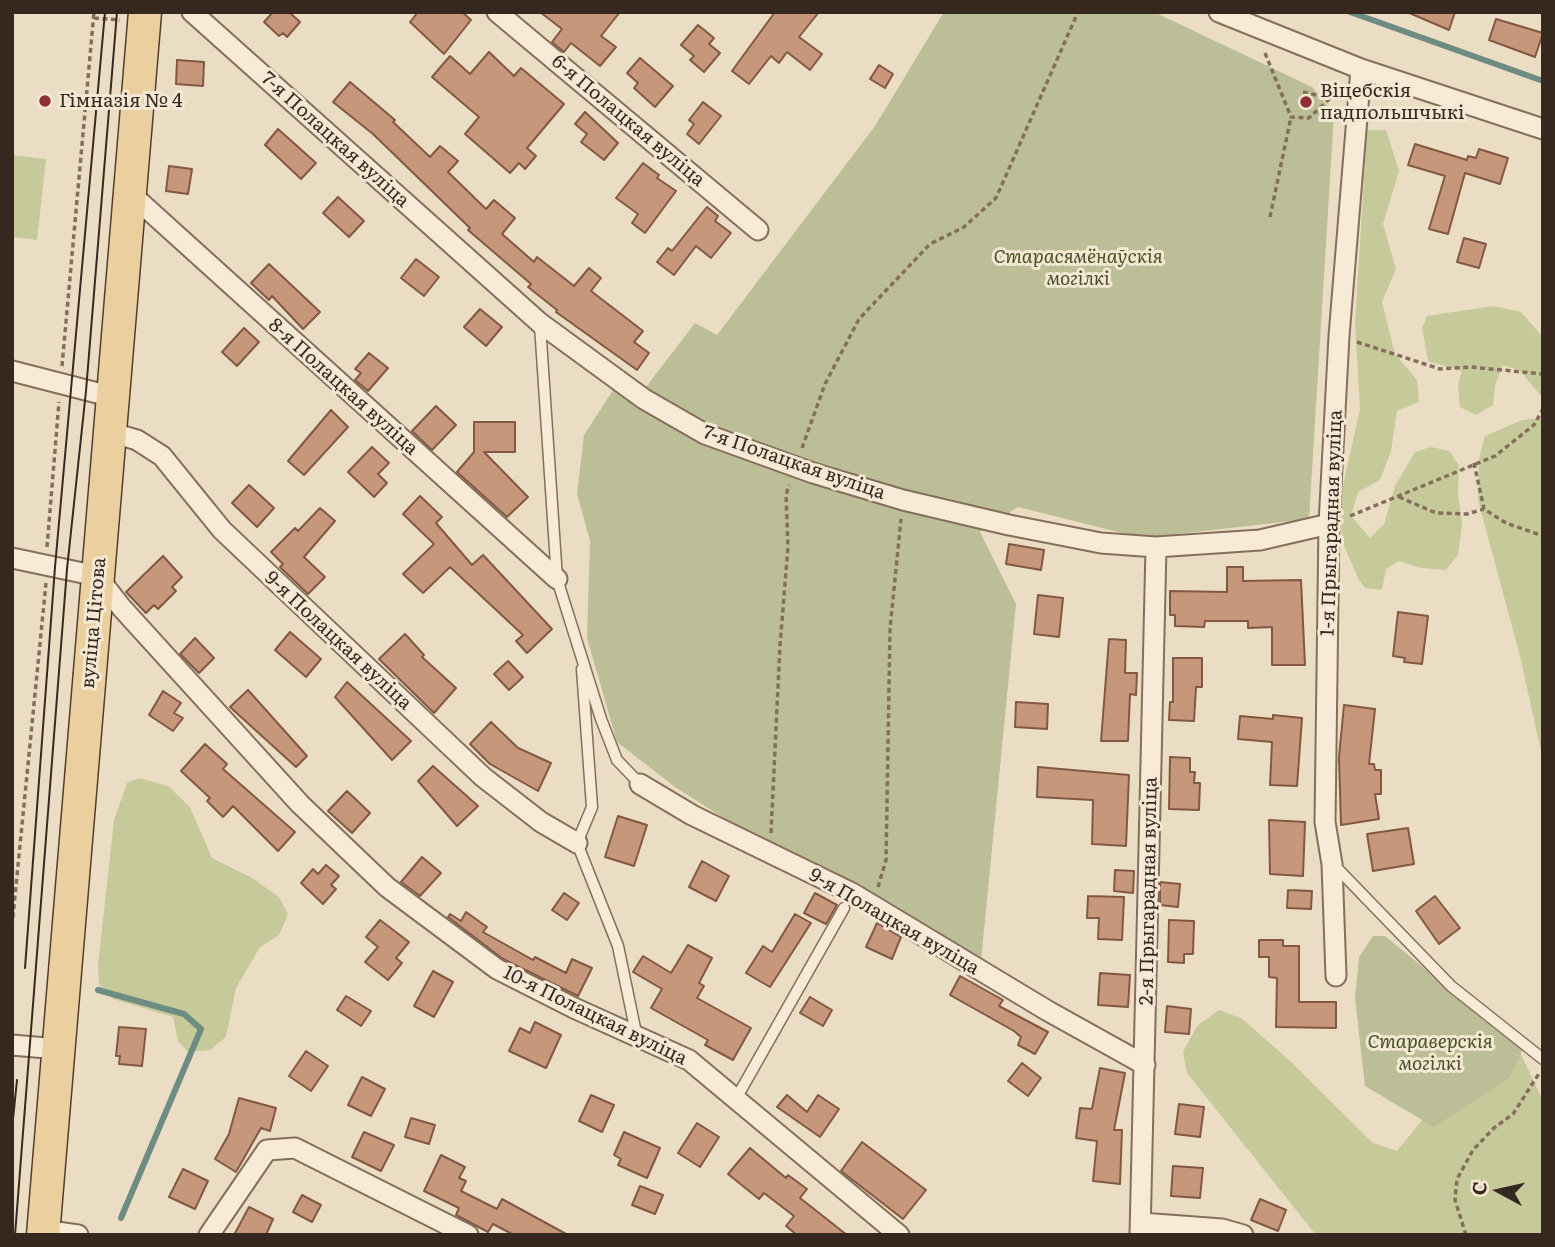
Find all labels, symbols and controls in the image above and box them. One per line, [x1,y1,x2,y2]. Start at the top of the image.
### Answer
street label: 6-я Полацкая вуліца [547,50,709,192]
street label: 7-я Полацкая вуліца [256,68,414,212]
place label: Віцебскія падпольшчыкі [1320,80,1464,124]
place label: Гімназія № 4 [59,90,183,112]
marker: Гімназія № 4 [37,93,53,109]
marker: Віцебскія падпольшчыкі [1298,94,1314,110]
park label: Старасямёнаўскія могілкі [993,246,1163,290]
street label: 8-я Полацкая вуліца [264,314,422,460]
street label: 1-я Прыгарадная вуліца [1317,409,1347,637]
street label: 7-я Полацкая вуліца [700,421,888,505]
street label: вуліца Цітова [77,556,111,690]
street label: 9-я Полацкая вуліца [260,567,416,715]
street label: 2-я Прыгарадная вуліца [1136,777,1162,1005]
street label: 9-я Полацкая вуліца [805,864,983,980]
street label: 10-я Полацкая вуліца [499,962,691,1070]
park label: Стараверскія могілкі [1367,1031,1493,1075]
north arrow [1464,1156,1534,1226]
text: С [1463,1179,1493,1197]

